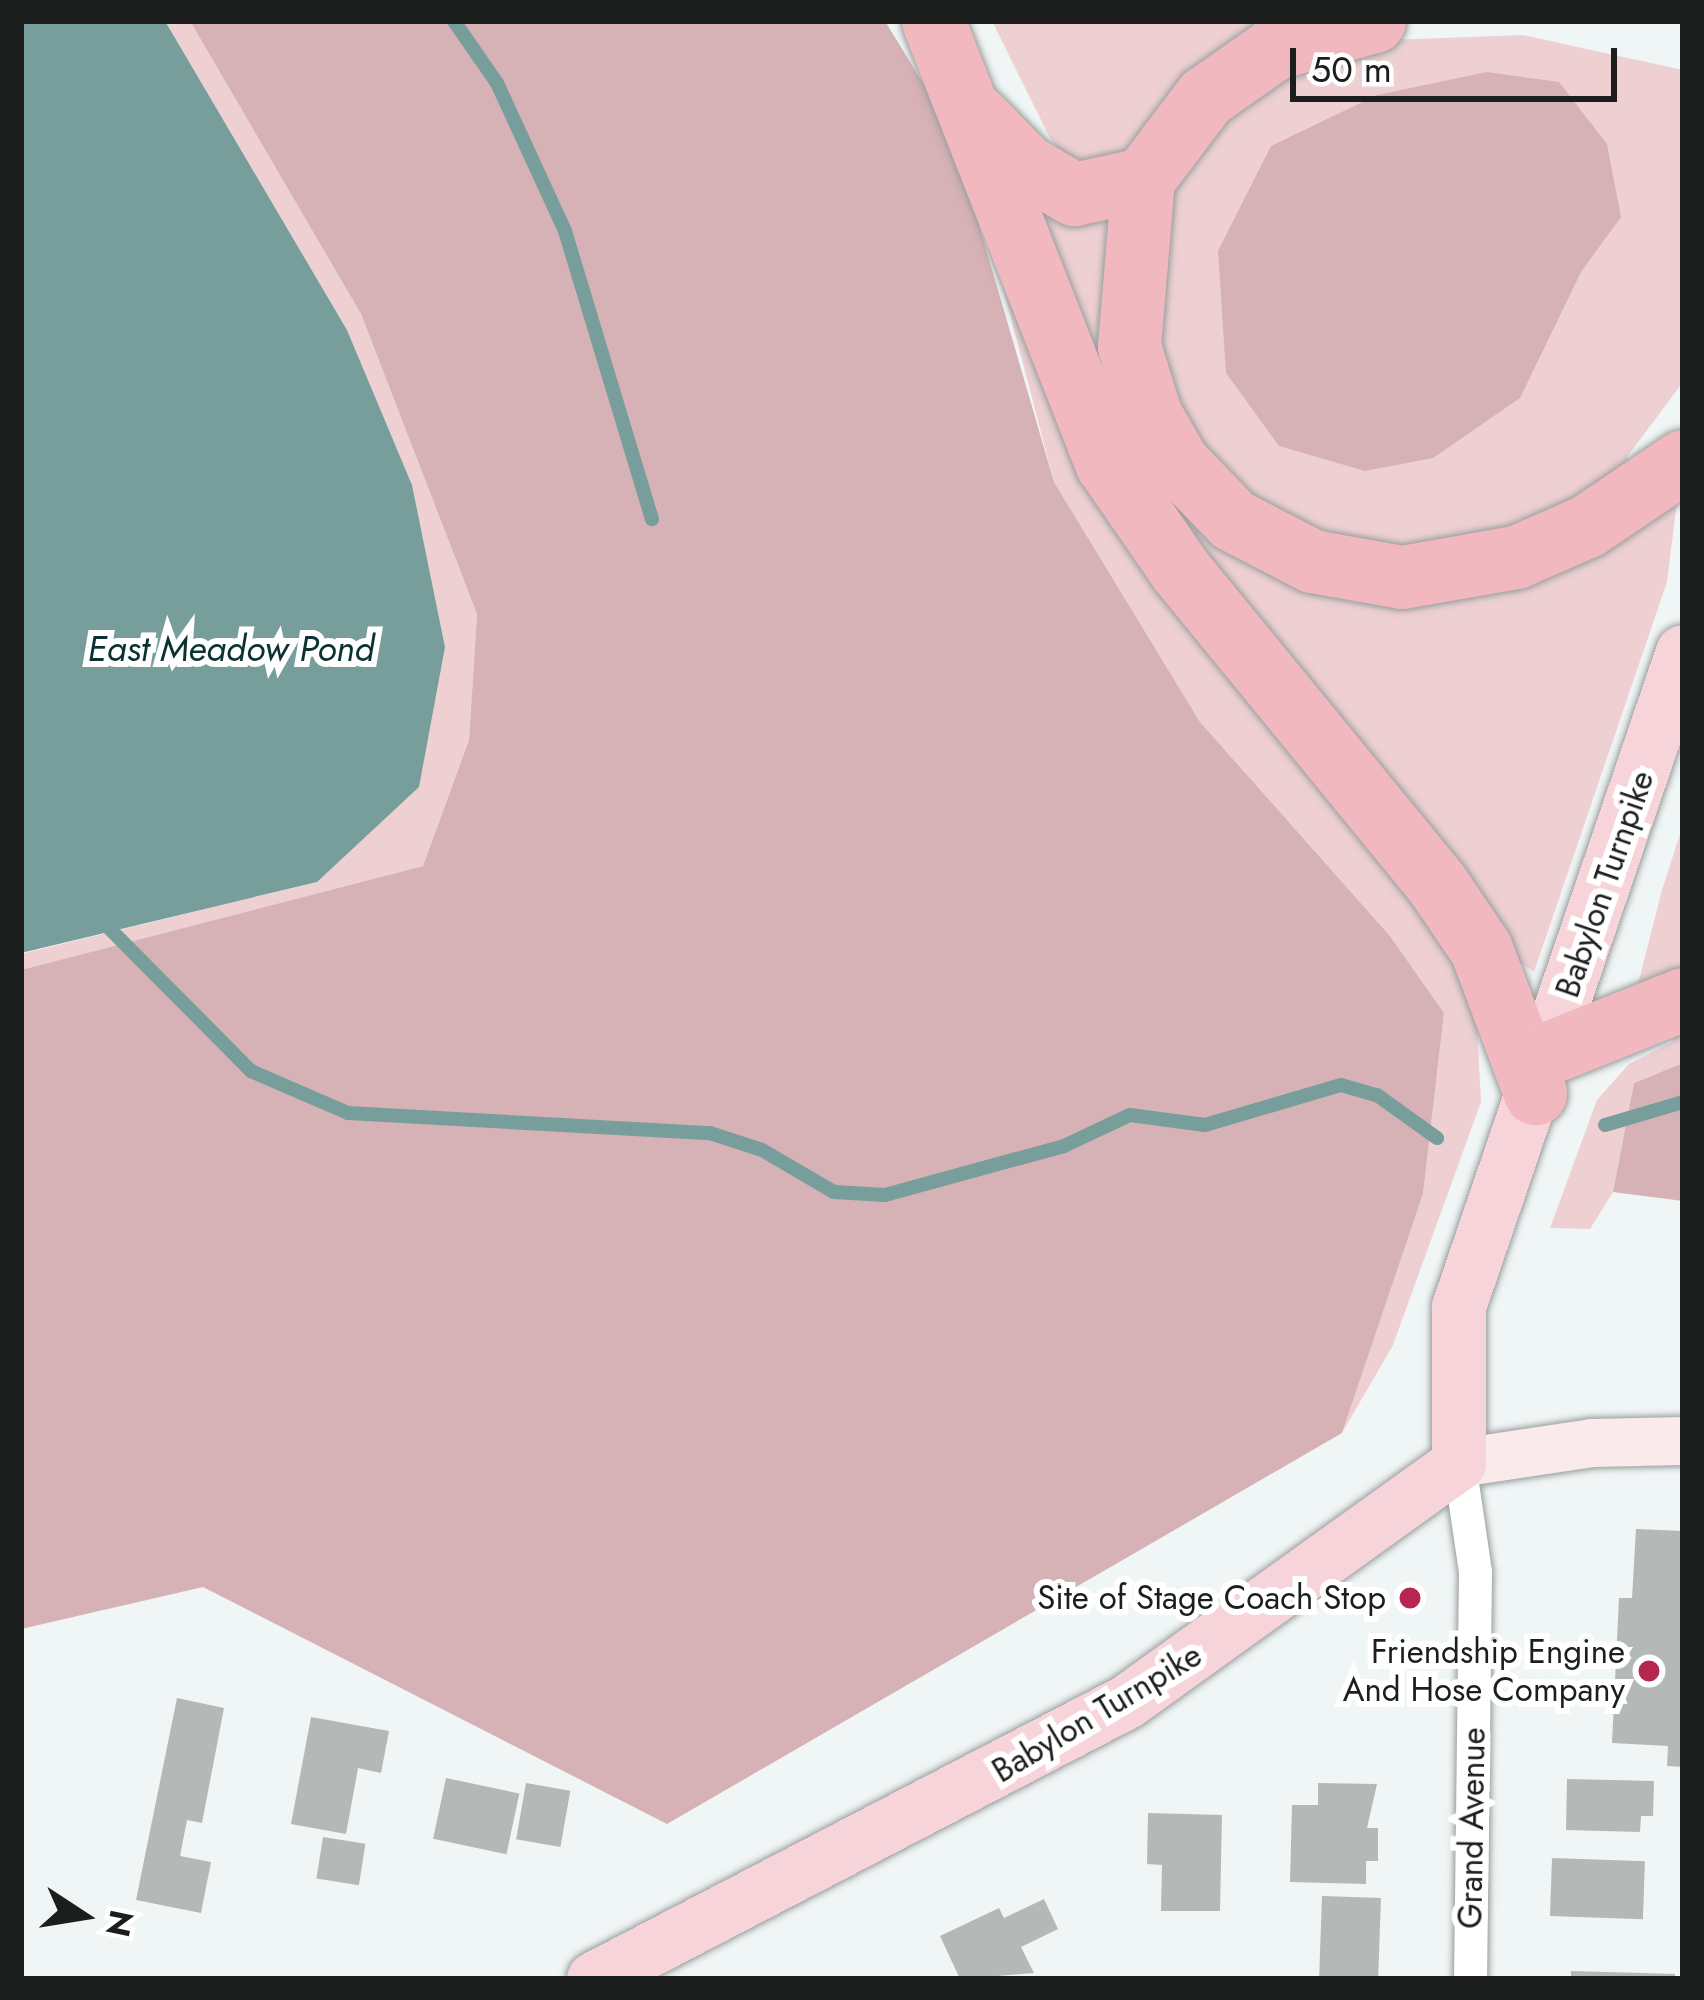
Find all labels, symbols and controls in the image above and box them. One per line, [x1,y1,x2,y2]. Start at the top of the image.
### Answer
scale bar [1296,24,1623,98]
text: 50 m [1311,43,1392,95]
water label: East Meadow Pond [87,627,375,671]
street label: Babylon Turnpike [1548,765,1662,1003]
place label: Site of Stage Coach Stop [1037,1578,1386,1618]
marker: Site of Stage Coach Stop [1397,1585,1423,1611]
place label: Friendship Engine And Hose Company [1343,1632,1625,1710]
street label: Babylon Turnpike [985,1635,1209,1791]
marker: Friendship Engine And Hose Company [1636,1658,1662,1684]
street label: Grand Avenue [1450,1727,1494,1929]
north arrow [24,1856,144,1976]
text: N [94,1906,145,1941]

